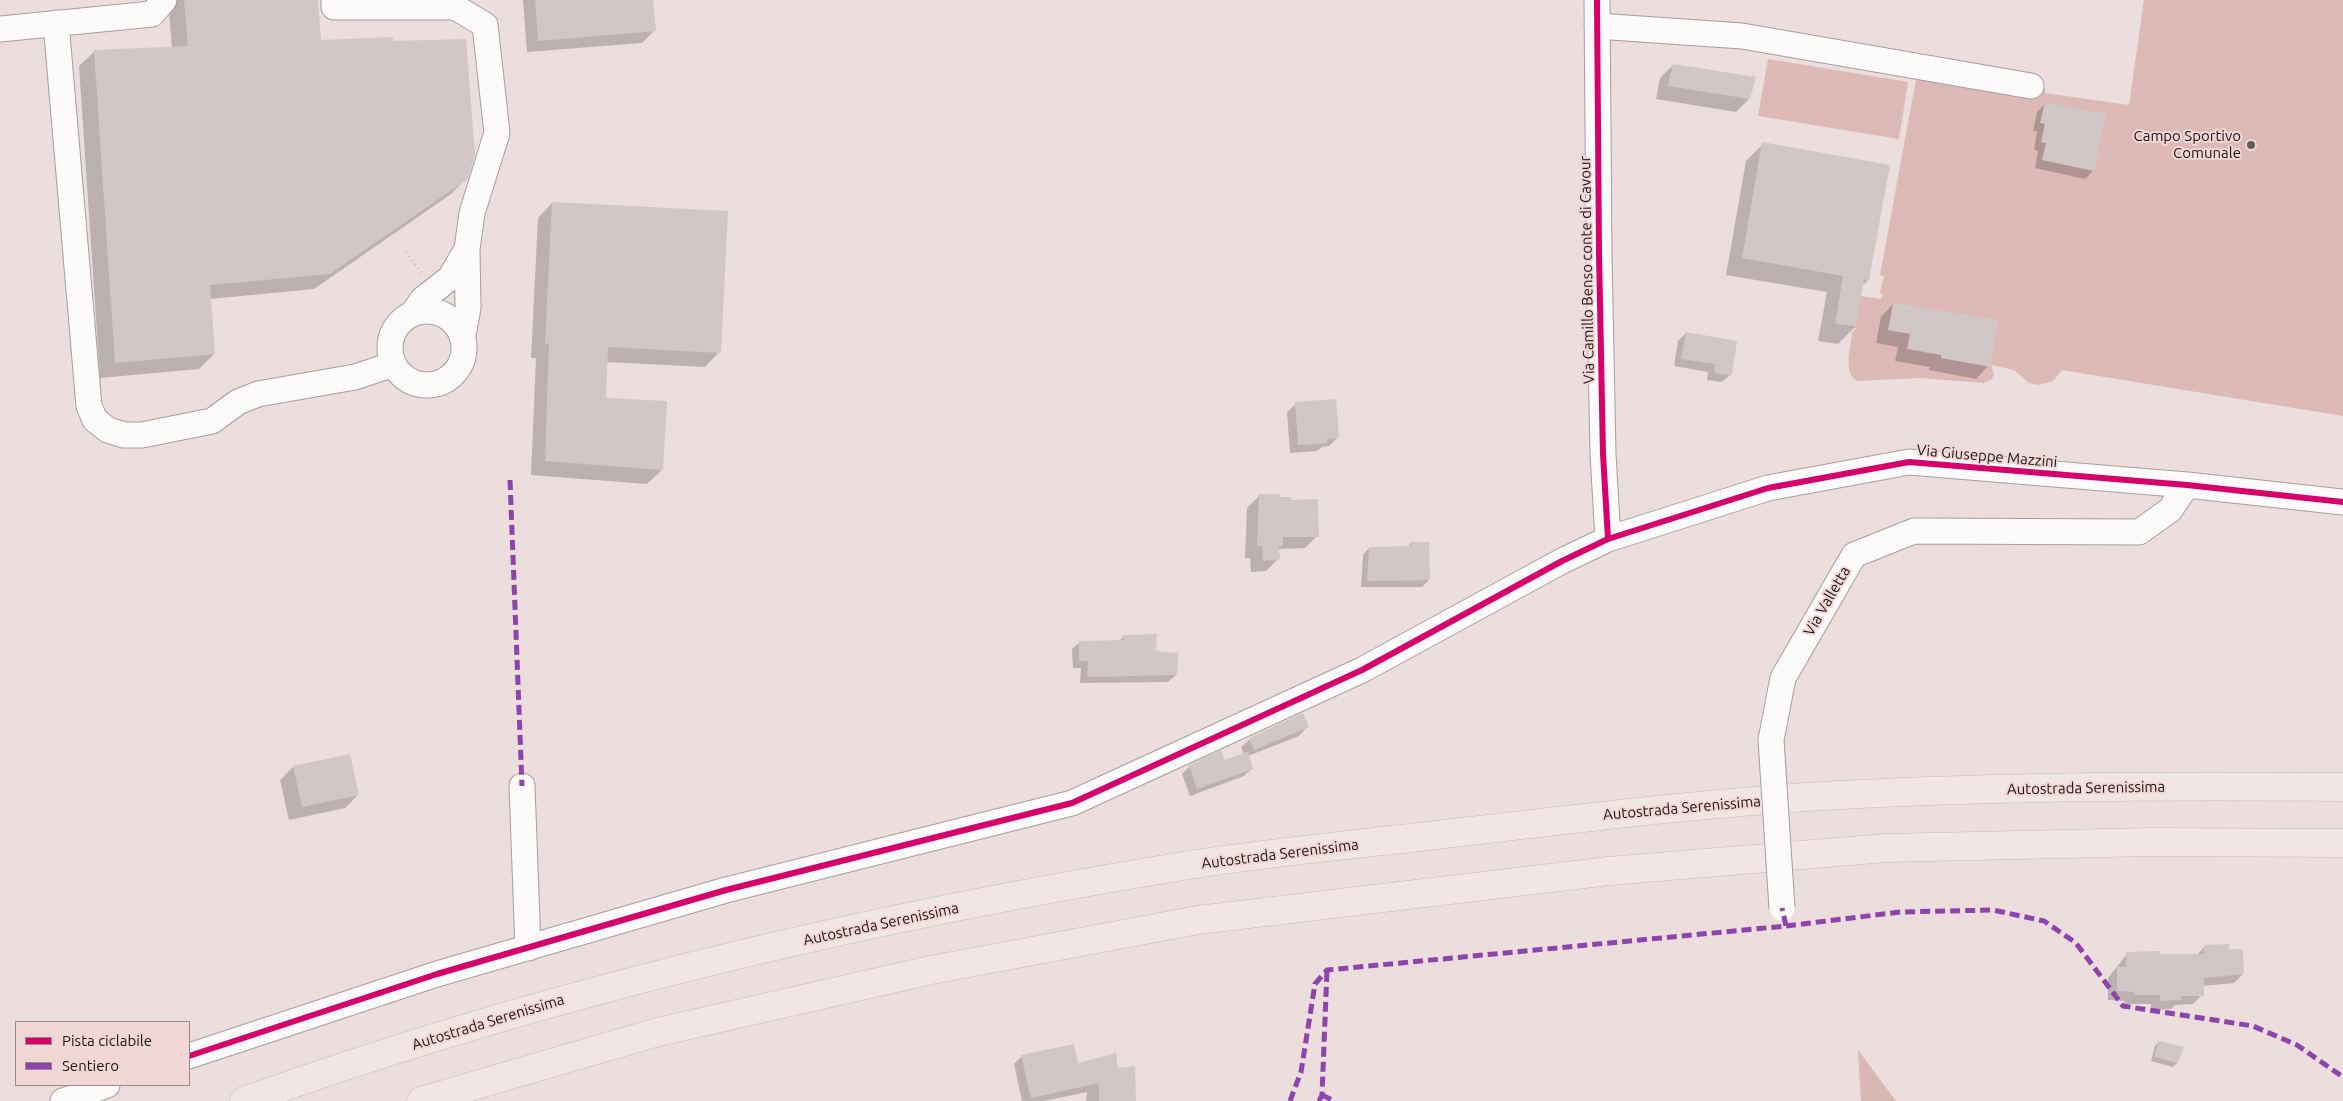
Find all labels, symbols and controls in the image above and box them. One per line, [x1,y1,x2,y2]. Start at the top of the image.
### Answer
place label: Campo Sportivo Comunale [2133,127,2241,162]
marker: Campo Sportivo Comunale [2245,139,2257,151]
street label: Via Camillo Benso conte di Cavour [1576,156,1598,384]
street label: Via Giuseppe Mazzini [1916,441,2058,471]
street label: Via Valletta [1800,563,1854,639]
street label: Autostrada Serenissima [2007,778,2165,798]
street label: Autostrada Serenissima [1602,792,1762,824]
street label: Autostrada Serenissima [1200,835,1360,873]
street label: Autostrada Serenissima [802,899,960,949]
street label: Autostrada Serenissima [410,990,566,1054]
legend [15,1021,190,1086]
text: Pista ciclabile [62,1032,152,1049]
text: Sentiero [62,1057,119,1074]

